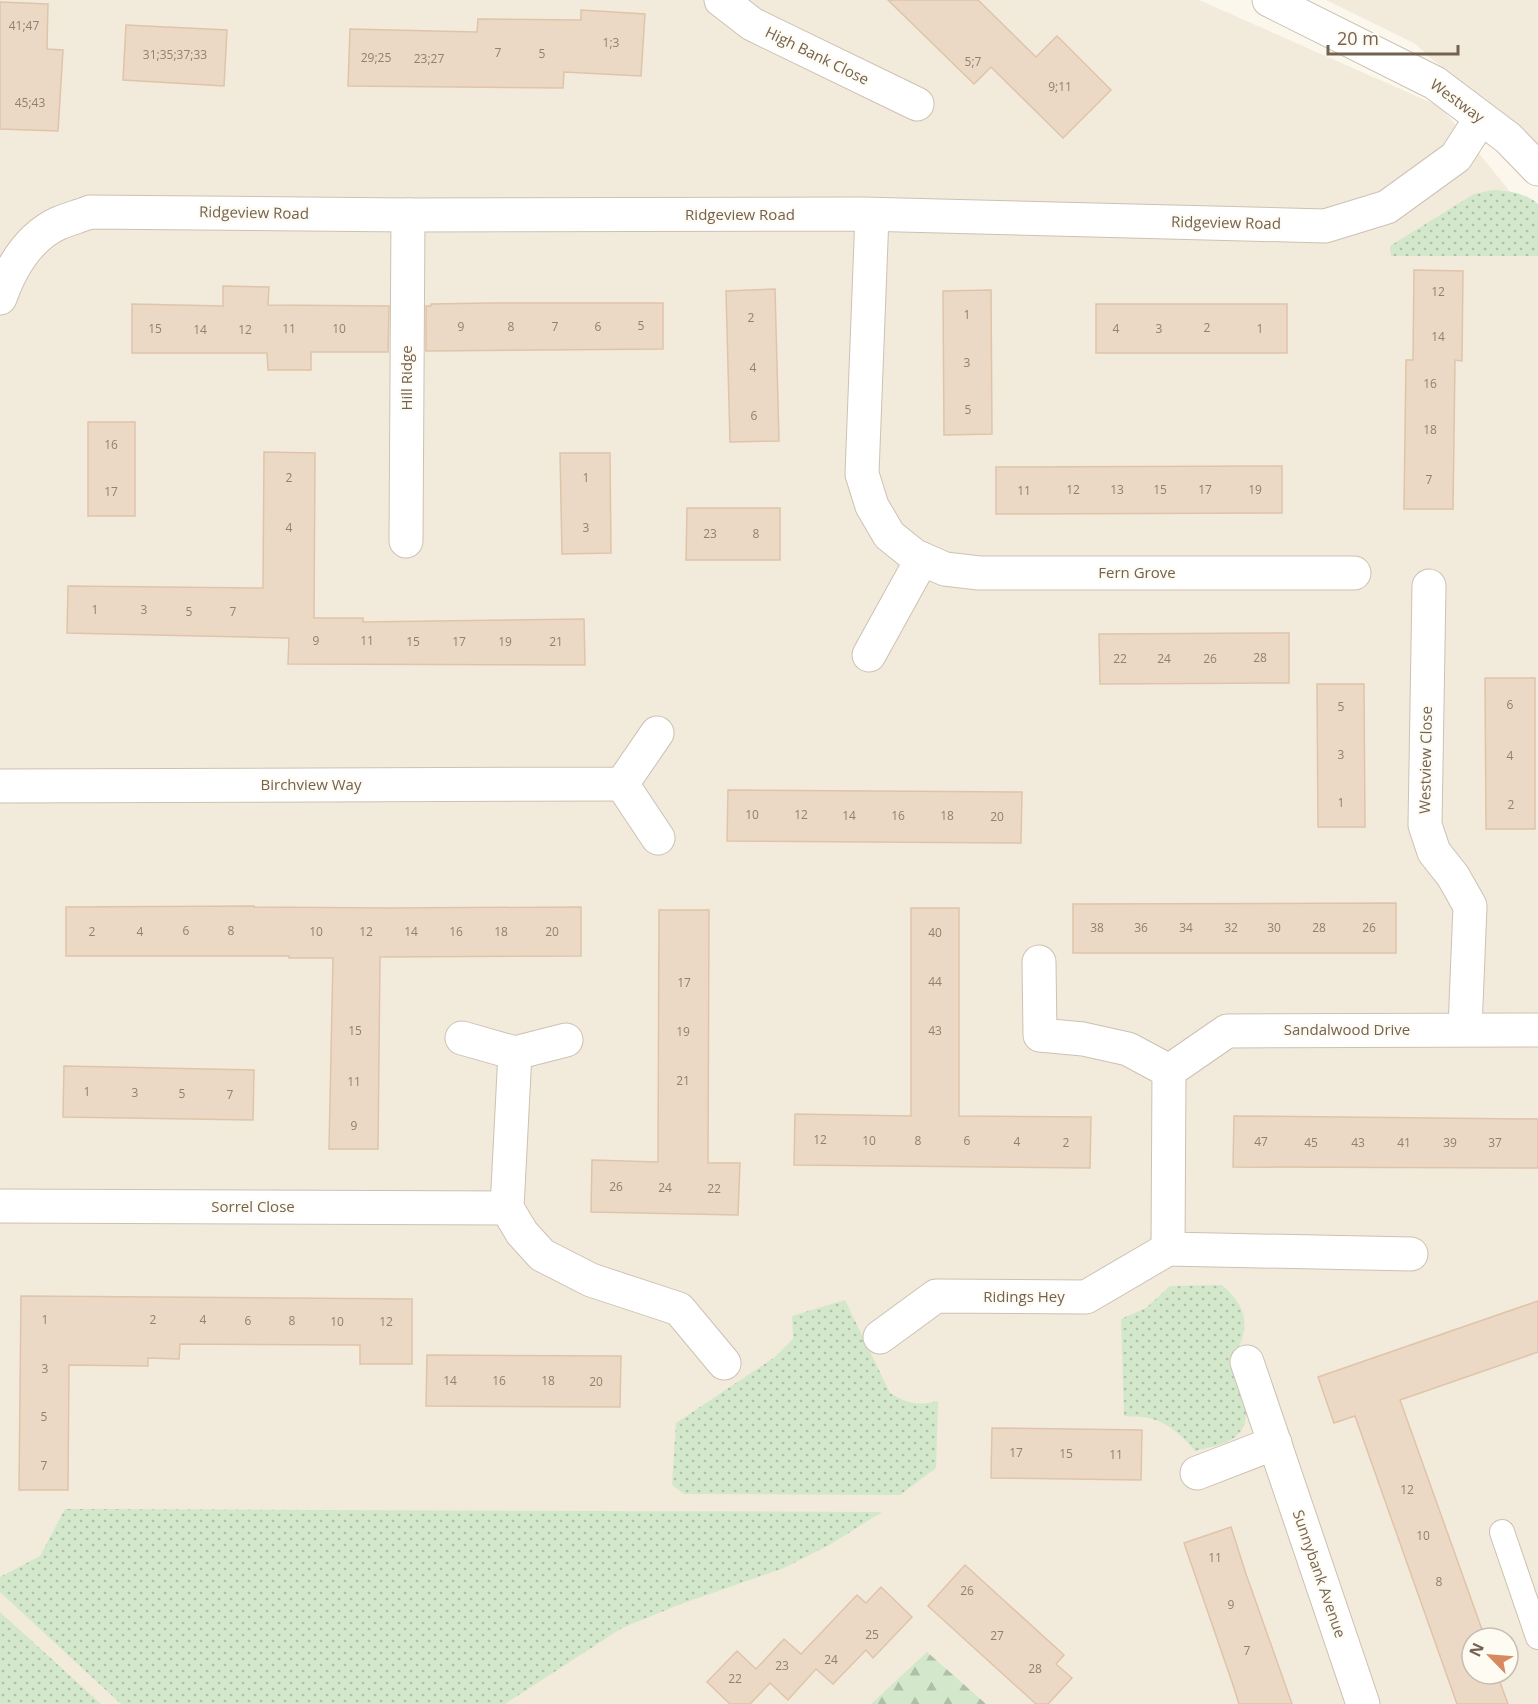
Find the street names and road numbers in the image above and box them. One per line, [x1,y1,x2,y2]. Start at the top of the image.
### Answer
street label: High Bank Close [762,21,873,89]
street label: Westway [1427,74,1489,127]
street label: Ridgeview Road [199,201,309,223]
street label: Ridgeview Road [685,204,795,224]
street label: Ridgeview Road [1171,211,1281,233]
street label: Hill Ridge [396,345,416,411]
street label: Fern Grove [1098,562,1176,582]
street label: Westview Close [1414,706,1436,814]
street label: Birchview Way [261,774,362,794]
street label: Sandalwood Drive [1284,1019,1410,1039]
street label: Sorrel Close [211,1196,295,1216]
street label: Ridings Hey [983,1286,1065,1306]
street label: Sunnybank Avenue [1289,1507,1351,1640]

